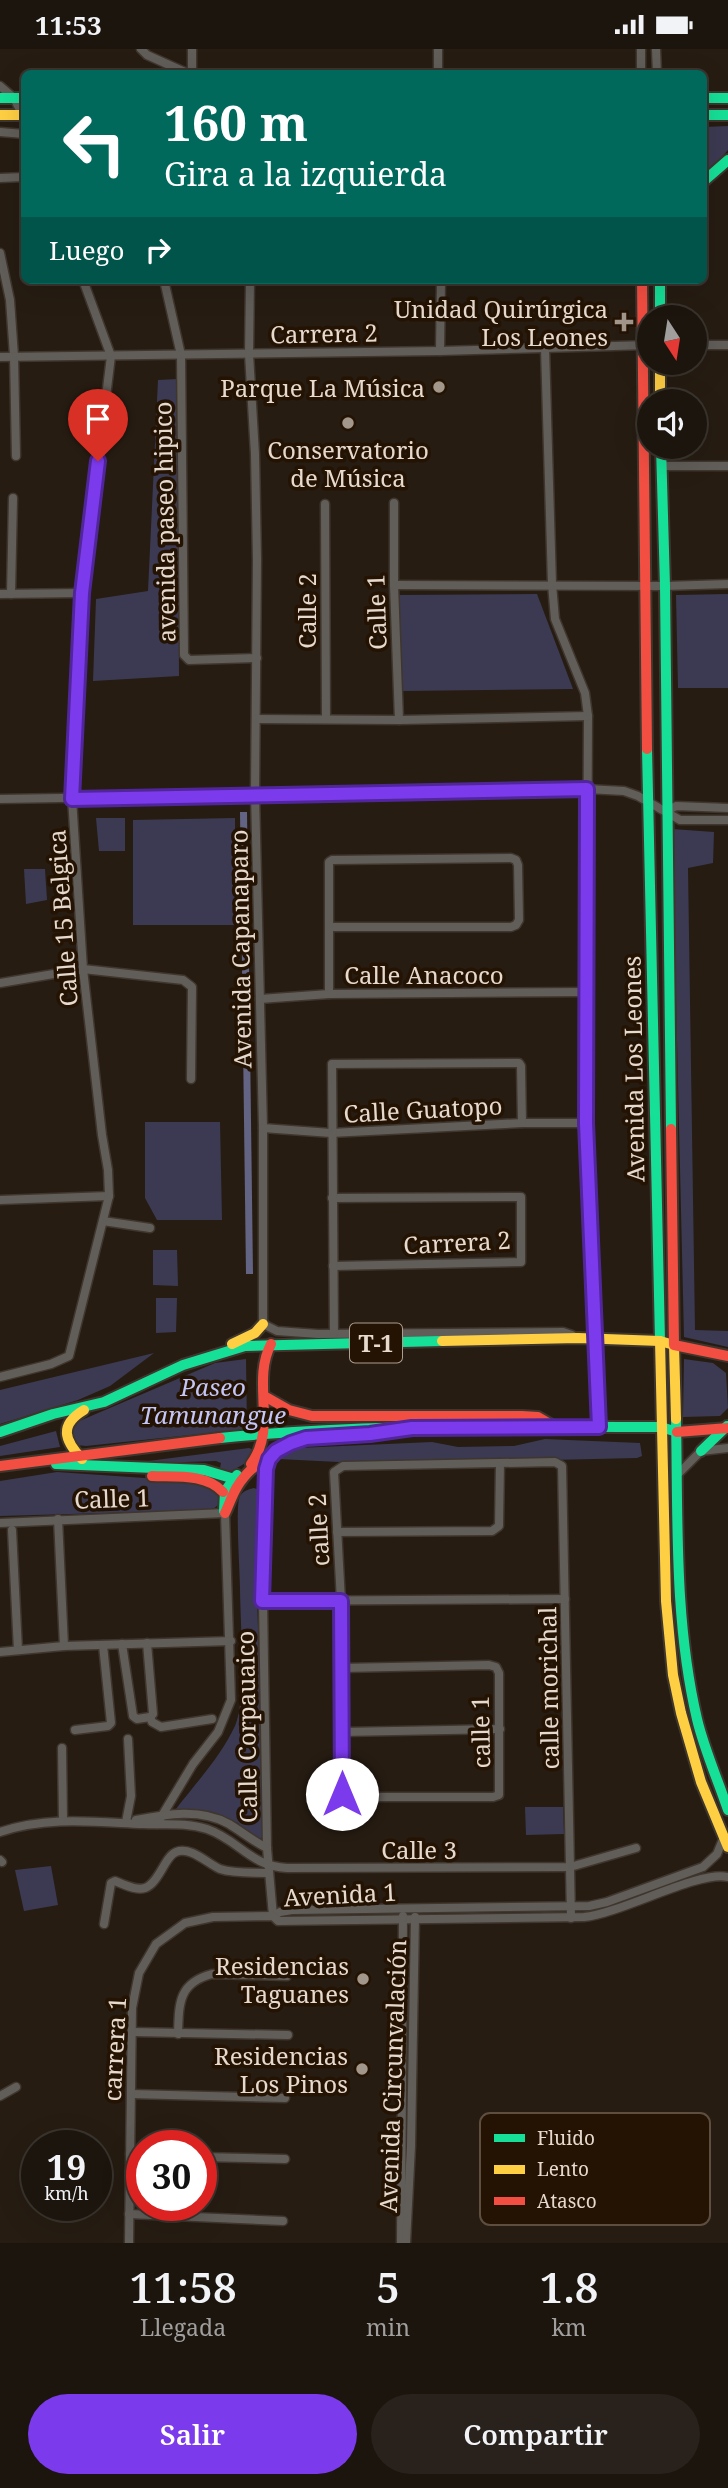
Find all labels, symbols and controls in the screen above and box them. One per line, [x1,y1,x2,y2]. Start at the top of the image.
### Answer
text: 11:53 [35,7,102,43]
text: 160 m [164,89,308,155]
icon: left [49,98,140,189]
text: Gira a la izquierda [164,152,447,195]
icon: right [139,231,177,269]
text: Luego [49,232,125,268]
place label: Unidad Quirúrgica Los Leones [394,292,608,353]
north arrow [637,305,707,375]
map controls [637,305,707,459]
marker: Unidad Quirúrgica Los Leones [614,312,634,332]
street label: Carrera 2 [270,316,378,350]
place label: Parque La Música [220,371,425,404]
marker: Parque La Música [431,379,447,395]
pin [68,389,128,461]
button: sound [637,389,707,459]
icon: arrive [79,400,117,438]
street label: avenida paseo hipico [145,401,183,643]
marker: Conservatorio de Música [340,415,356,431]
place label: Conservatorio de Música [267,433,429,494]
street label: Calle 2 [290,573,323,649]
street label: Calle 1 [358,574,394,650]
street label: Calle 15 Belgica [39,828,85,1008]
street label: Avenida Capanaparo [221,829,259,1069]
street label: Avenida Los Leones [615,955,651,1183]
street label: Calle Anacoco [344,958,504,991]
street label: Calle Guatopo [343,1088,503,1130]
street label: Carrera 2 [402,1223,512,1261]
road number: T-1 [350,1323,402,1363]
park label: Paseo Tamunangue [140,1370,286,1431]
street label: Calle 1 [74,1480,150,1516]
street label: calle 2 [300,1493,336,1567]
street label: calle morichal [530,1606,566,1770]
street label: Calle Corpauaico [228,1631,264,1823]
street label: calle 1 [463,1695,497,1769]
position arrow [305,1757,379,1831]
street label: Calle 3 [381,1833,457,1866]
street label: Avenida 1 [283,1875,397,1913]
street label: Avenida Circunvalación [371,1939,413,2213]
place label: Residencias Taguanes [215,1949,349,2010]
marker: Residencias Taguanes [355,1971,371,1987]
street label: carrera 1 [95,1996,133,2102]
place label: Residencias Los Pinos [214,2039,348,2100]
marker: Residencias Los Pinos [354,2061,370,2077]
legend [480,2113,710,2225]
text: Fluido [537,2125,595,2151]
speed limit sign: 30 [126,2130,217,2221]
text: 19 [47,2143,86,2190]
text: Lento [537,2156,589,2182]
text: km/h [44,2181,89,2205]
text: Atasco [537,2188,597,2214]
text: 11:58 [130,2258,237,2315]
text: 5 [376,2258,400,2315]
text: 1.8 [540,2258,598,2315]
text: Llegada [140,2311,226,2343]
text: min [366,2311,410,2343]
text: km [551,2311,587,2343]
button: Salir [28,2394,357,2474]
button: Compartir [371,2394,700,2474]

